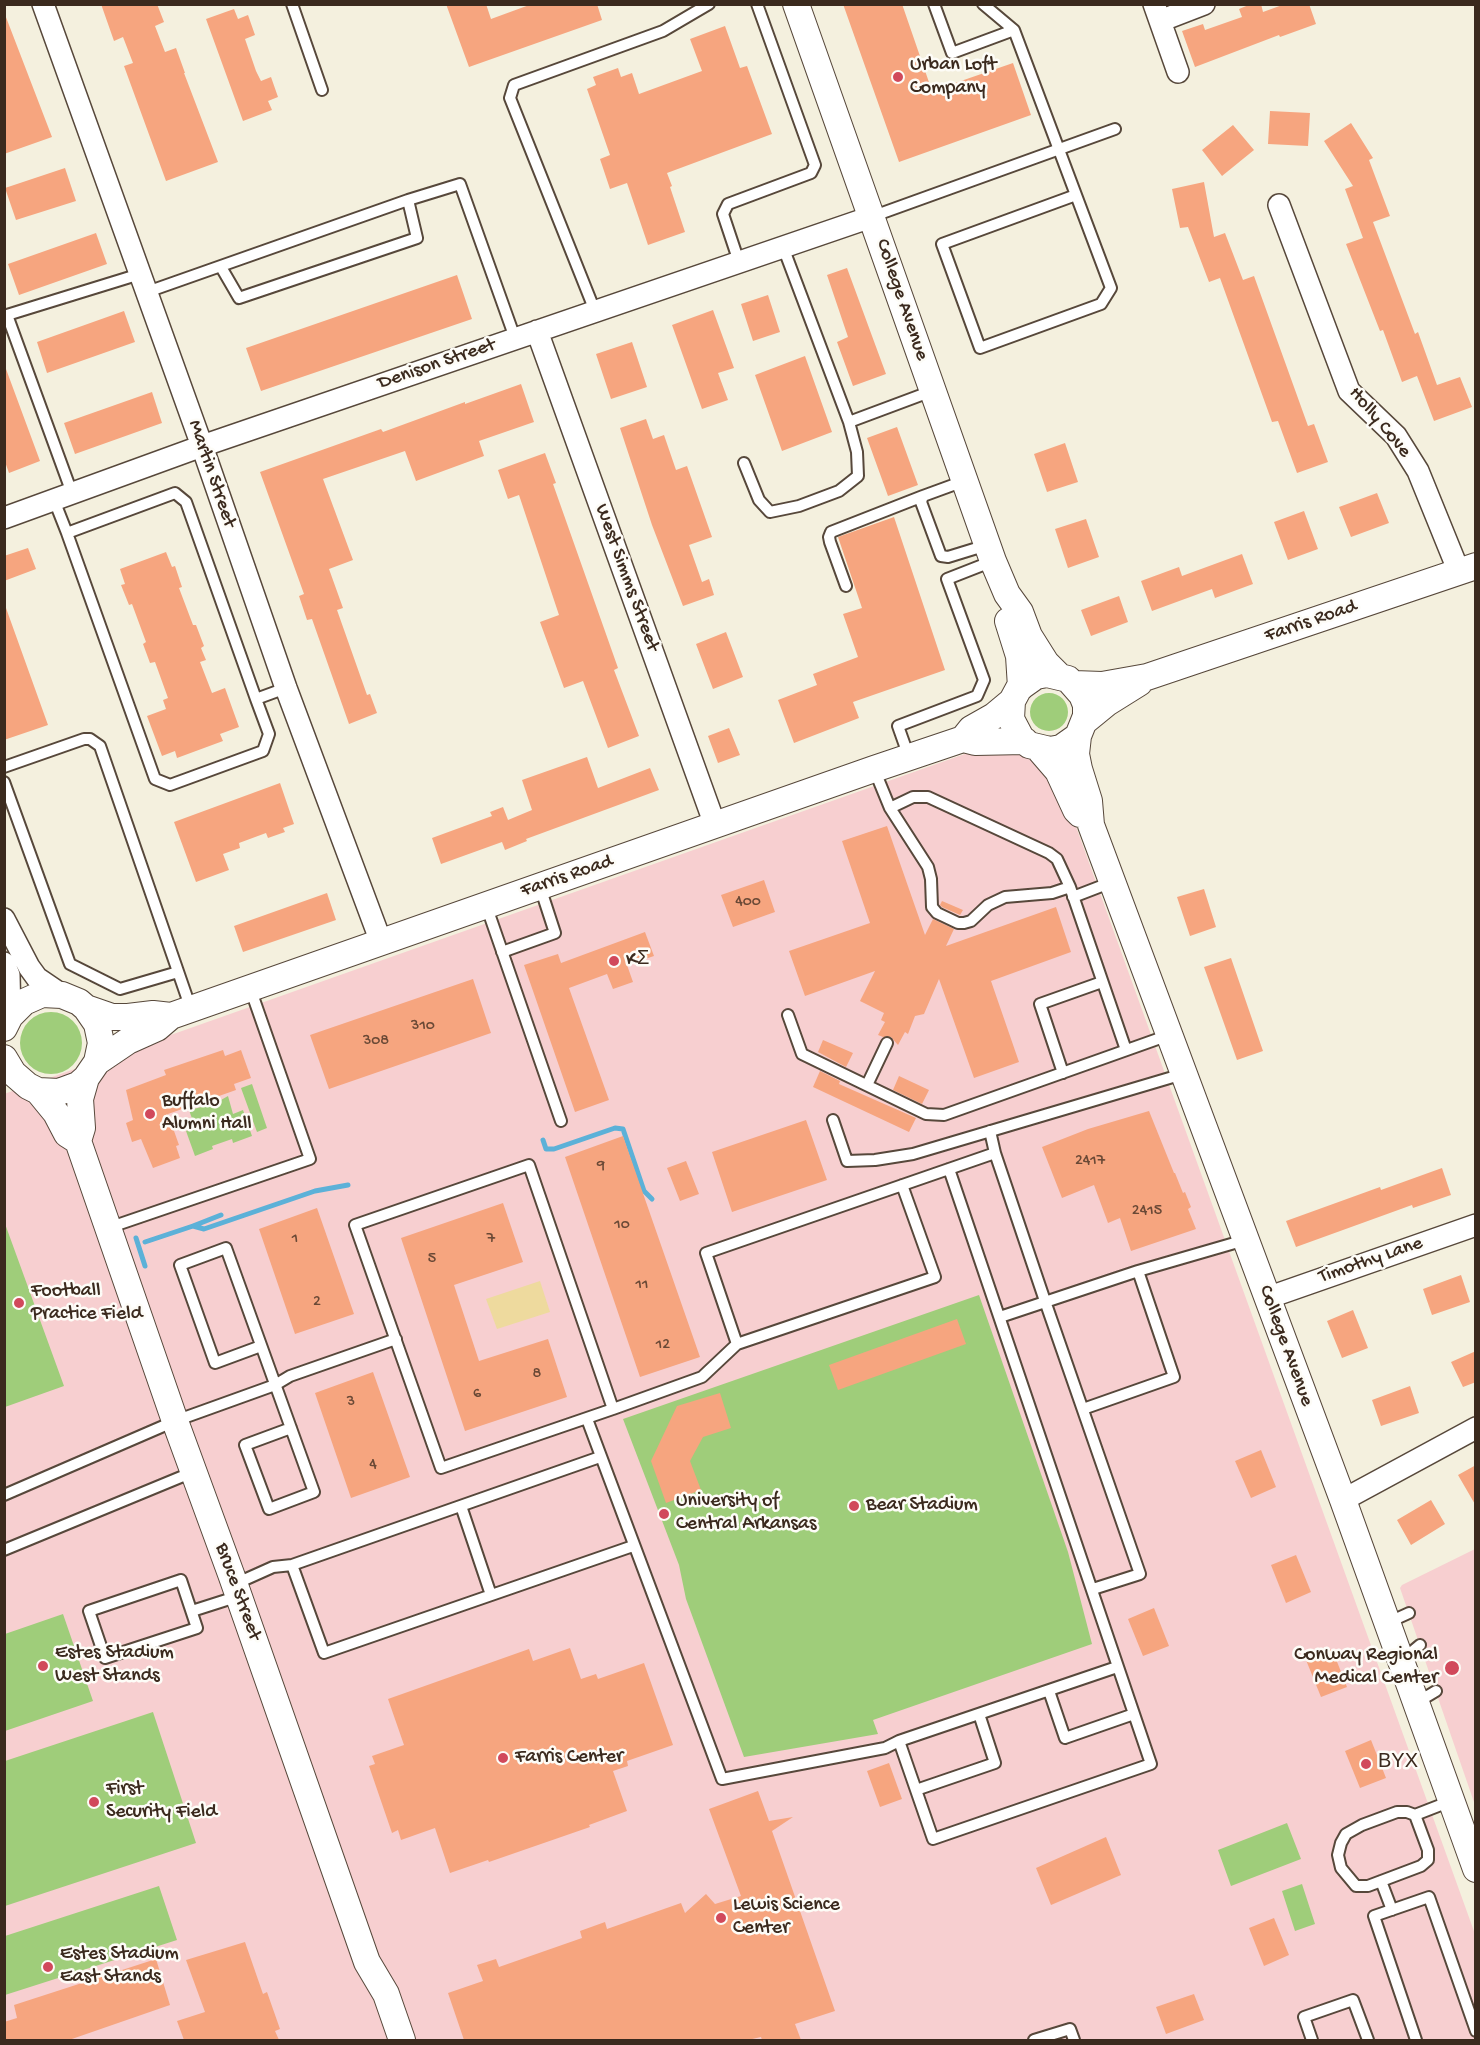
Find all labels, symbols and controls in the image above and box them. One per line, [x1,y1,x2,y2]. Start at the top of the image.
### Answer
place label: Urban Loft Company [910,54,997,101]
marker: Urban Loft Company [891,70,905,84]
street label: College Avenue [869,236,933,364]
street label: Denison Street [375,334,499,396]
street label: Holly Cove [1342,383,1416,463]
street label: Martin Street [181,417,241,531]
street label: West Simms Street [588,501,664,655]
street label: Farris Road [1262,595,1360,649]
street label: Farris Road [518,850,616,904]
house number: 400 [735,893,761,913]
place label: KΣ [626,949,649,973]
marker: KΣ [607,954,621,968]
house number: 310 [411,1017,435,1037]
house number: 308 [363,1032,389,1052]
place label: Buffalo Alumni Hall [162,1090,252,1137]
marker: Buffalo Alumni Hall [143,1107,157,1121]
house number: 2417 [1075,1152,1105,1172]
house number: 9 [597,1157,605,1177]
house number: 2415 [1132,1202,1162,1222]
house number: 10 [614,1216,630,1236]
house number: 1 [292,1230,298,1250]
house number: 7 [487,1230,495,1250]
street label: Timothy Lane [1316,1232,1426,1290]
house number: 5 [428,1250,436,1270]
house number: 11 [636,1276,648,1296]
place label: Football Practice Field [31,1280,142,1327]
street label: College Avenue [1252,1282,1318,1410]
house number: 2 [313,1293,321,1313]
marker: Football Practice Field [12,1296,26,1310]
house number: 12 [656,1336,670,1356]
house number: 8 [533,1365,541,1385]
house number: 6 [473,1385,481,1405]
house number: 3 [347,1393,355,1413]
house number: 4 [369,1456,377,1476]
place label: University of Central Arkansas [676,1490,816,1537]
place label: Bear Stadium [866,1494,978,1518]
marker: Bear Stadium [847,1499,861,1513]
marker: University of Central Arkansas [657,1507,671,1521]
street label: Bruce Street [208,1540,266,1644]
place label: Estes Stadium West Stands [55,1642,174,1689]
place label: Conway Regional Medical Center [1294,1644,1438,1691]
marker: Estes Stadium West Stands [36,1659,50,1673]
marker: Conway Regional Medical Center [1443,1659,1461,1677]
place label: Farris Center [515,1746,623,1770]
marker: Farris Center [496,1751,510,1765]
place label: ΒΥΧ [1378,1752,1418,1776]
marker: ΒΥΧ [1359,1757,1373,1771]
place label: First Security Field [106,1778,217,1825]
marker: First Security Field [87,1795,101,1809]
place label: Lewis Science Center [733,1894,840,1941]
marker: Lewis Science Center [714,1911,728,1925]
place label: Estes Stadium East Stands [60,1943,179,1990]
marker: Estes Stadium East Stands [41,1960,55,1974]

